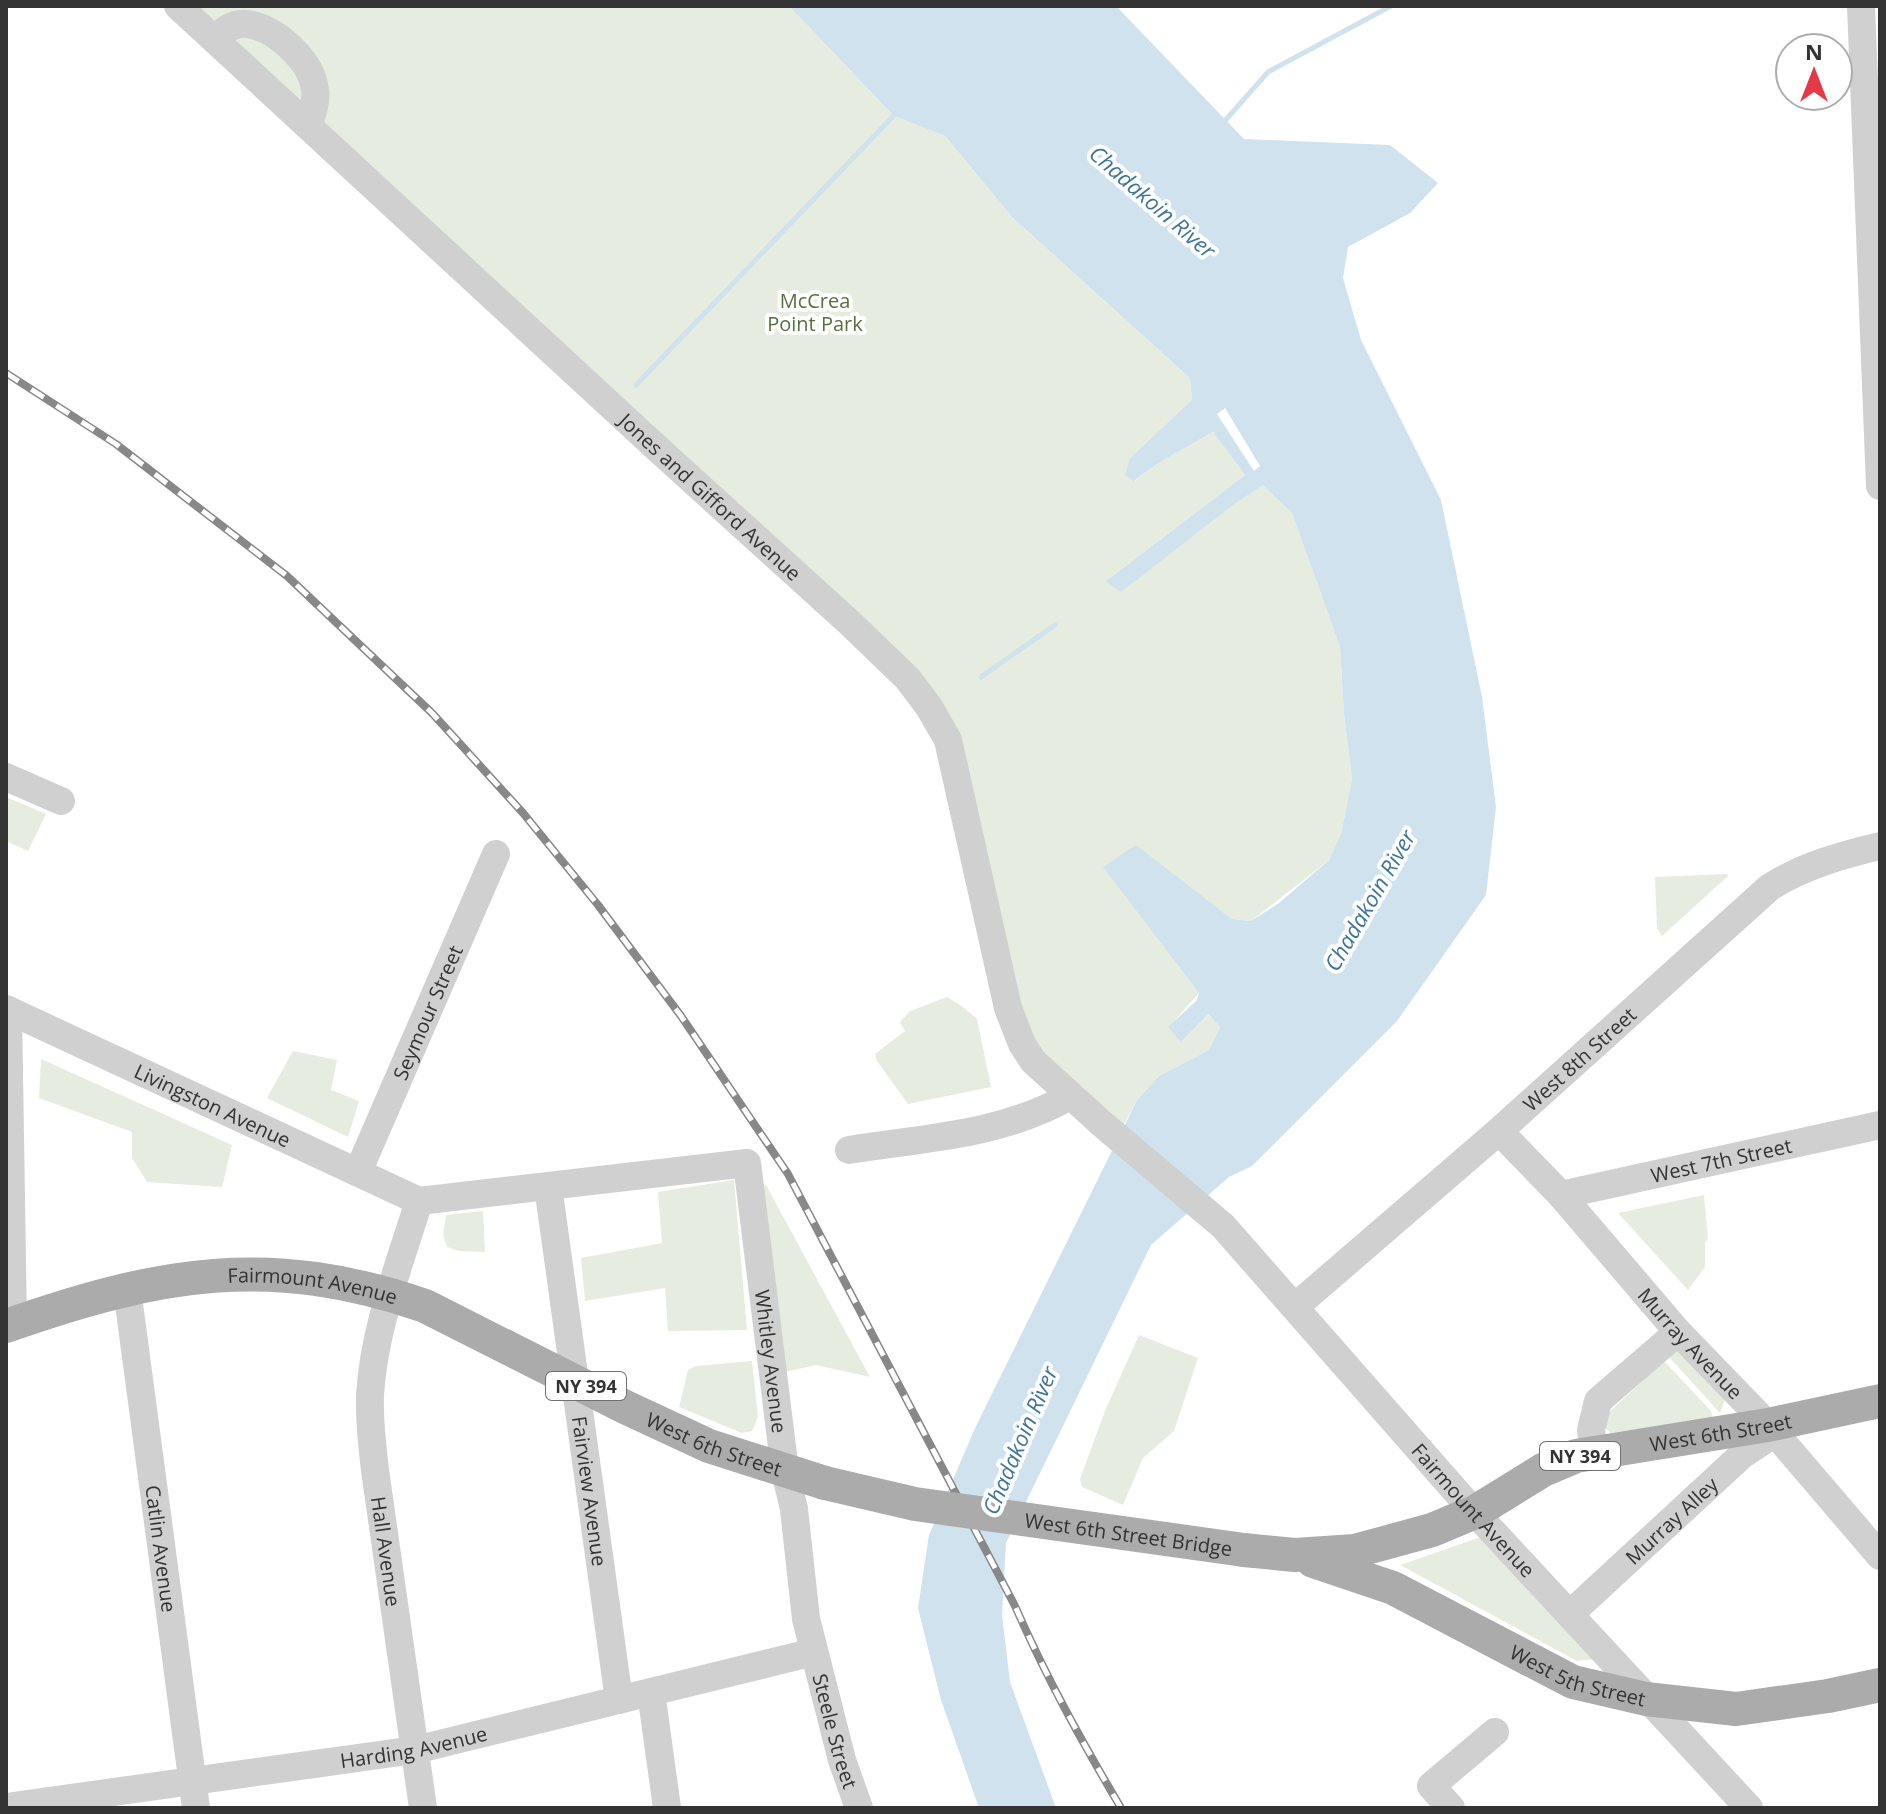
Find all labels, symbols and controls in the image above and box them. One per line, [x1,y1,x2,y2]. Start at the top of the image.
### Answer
north arrow [1774,32,1854,112]
text: N [1805,36,1823,66]
water label: Chadakoin River [1083,138,1224,265]
park label: McCrea Point Park [767,287,863,337]
street label: Jones and Gifford Avenue [612,405,807,586]
water label: Chadakoin River [1316,823,1422,976]
street label: Seymour Street [386,941,468,1084]
street label: West 8th Street [1517,1001,1642,1117]
street label: Livingston Avenue [130,1057,295,1153]
street label: West 7th Street [1648,1131,1794,1188]
street label: Fairmount Avenue [227,1261,401,1310]
street label: Murray Avenue [1632,1282,1749,1405]
street label: Whitley Avenue [749,1288,794,1434]
water label: Chadakoin River [974,1360,1064,1519]
road number: NY 394 [546,1372,626,1400]
street label: West 6th Street [642,1405,785,1482]
street label: West 6th Street [1648,1407,1794,1457]
street label: Fairview Avenue [566,1414,614,1568]
street label: Fairmount Avenue [1406,1437,1541,1583]
road number: NY 394 [1540,1442,1620,1470]
street label: Murray Alley [1619,1470,1724,1570]
street label: Catlin Avenue [140,1483,183,1614]
street label: Hall Avenue [365,1495,408,1608]
street label: West 6th Street Bridge [1023,1506,1234,1562]
street label: West 5th Street [1505,1638,1648,1712]
street label: Steele Street [807,1671,864,1792]
street label: Harding Avenue [338,1719,490,1774]

